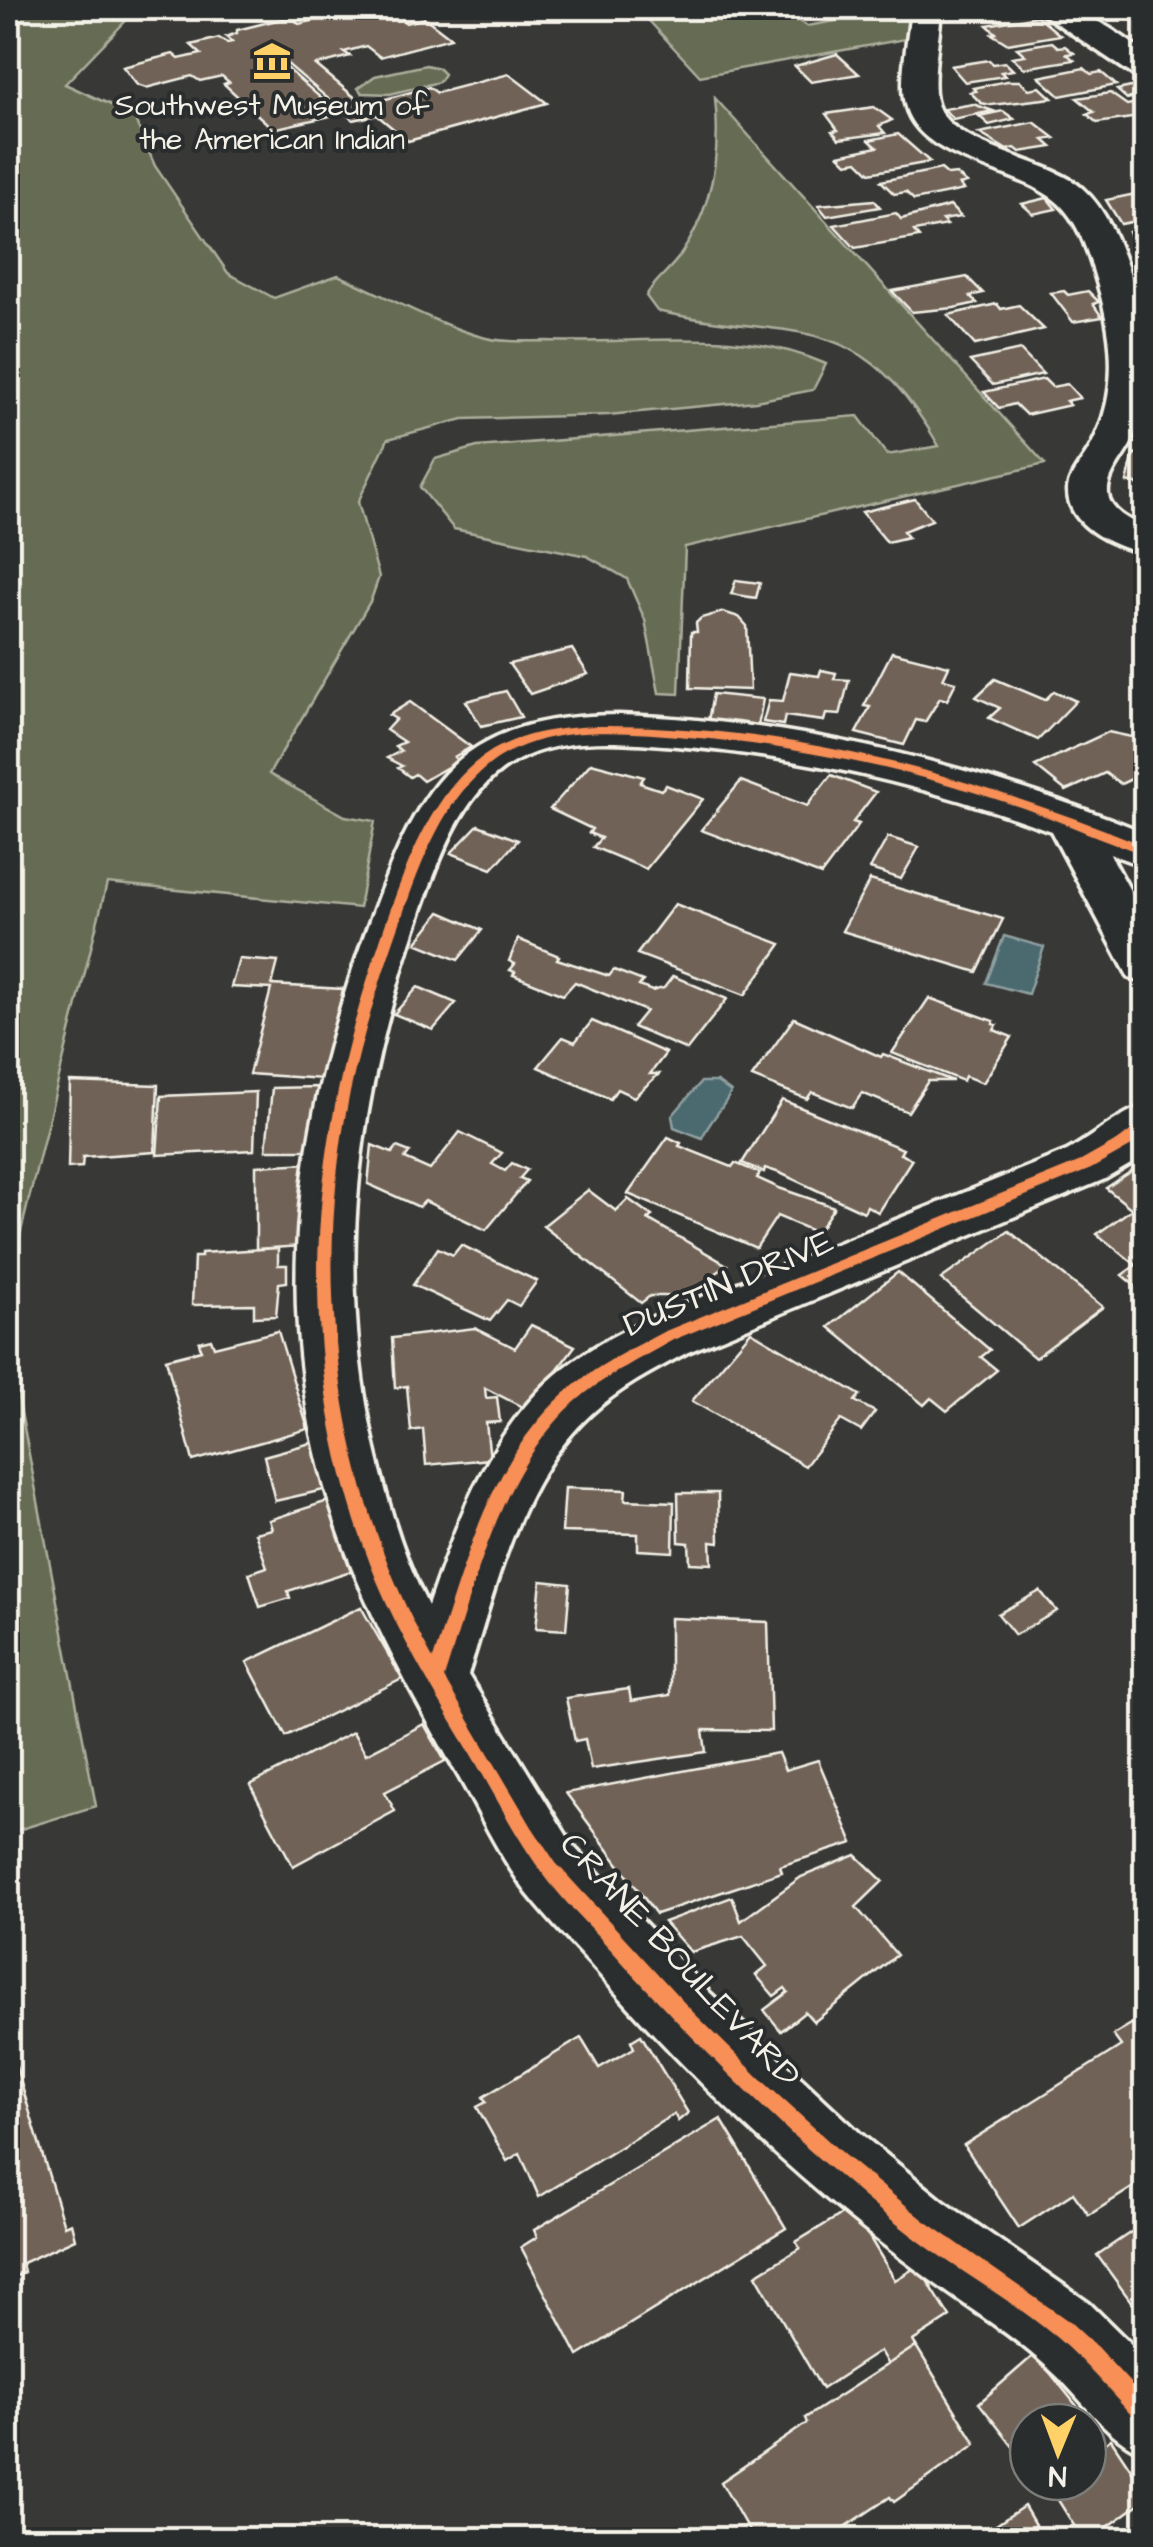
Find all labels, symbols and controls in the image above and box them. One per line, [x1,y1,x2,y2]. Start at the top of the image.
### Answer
museum icon: Southwest Museum of the American Indian [251,40,293,82]
place label: Southwest Museum of the American Indian [115,85,430,161]
street label: DUSTIN DRIVE [616,1217,841,1350]
street label: CRANE BOULEVARD [548,1821,812,2099]
north arrow [1008,2402,1108,2502]
text: N [1048,2456,1067,2495]

